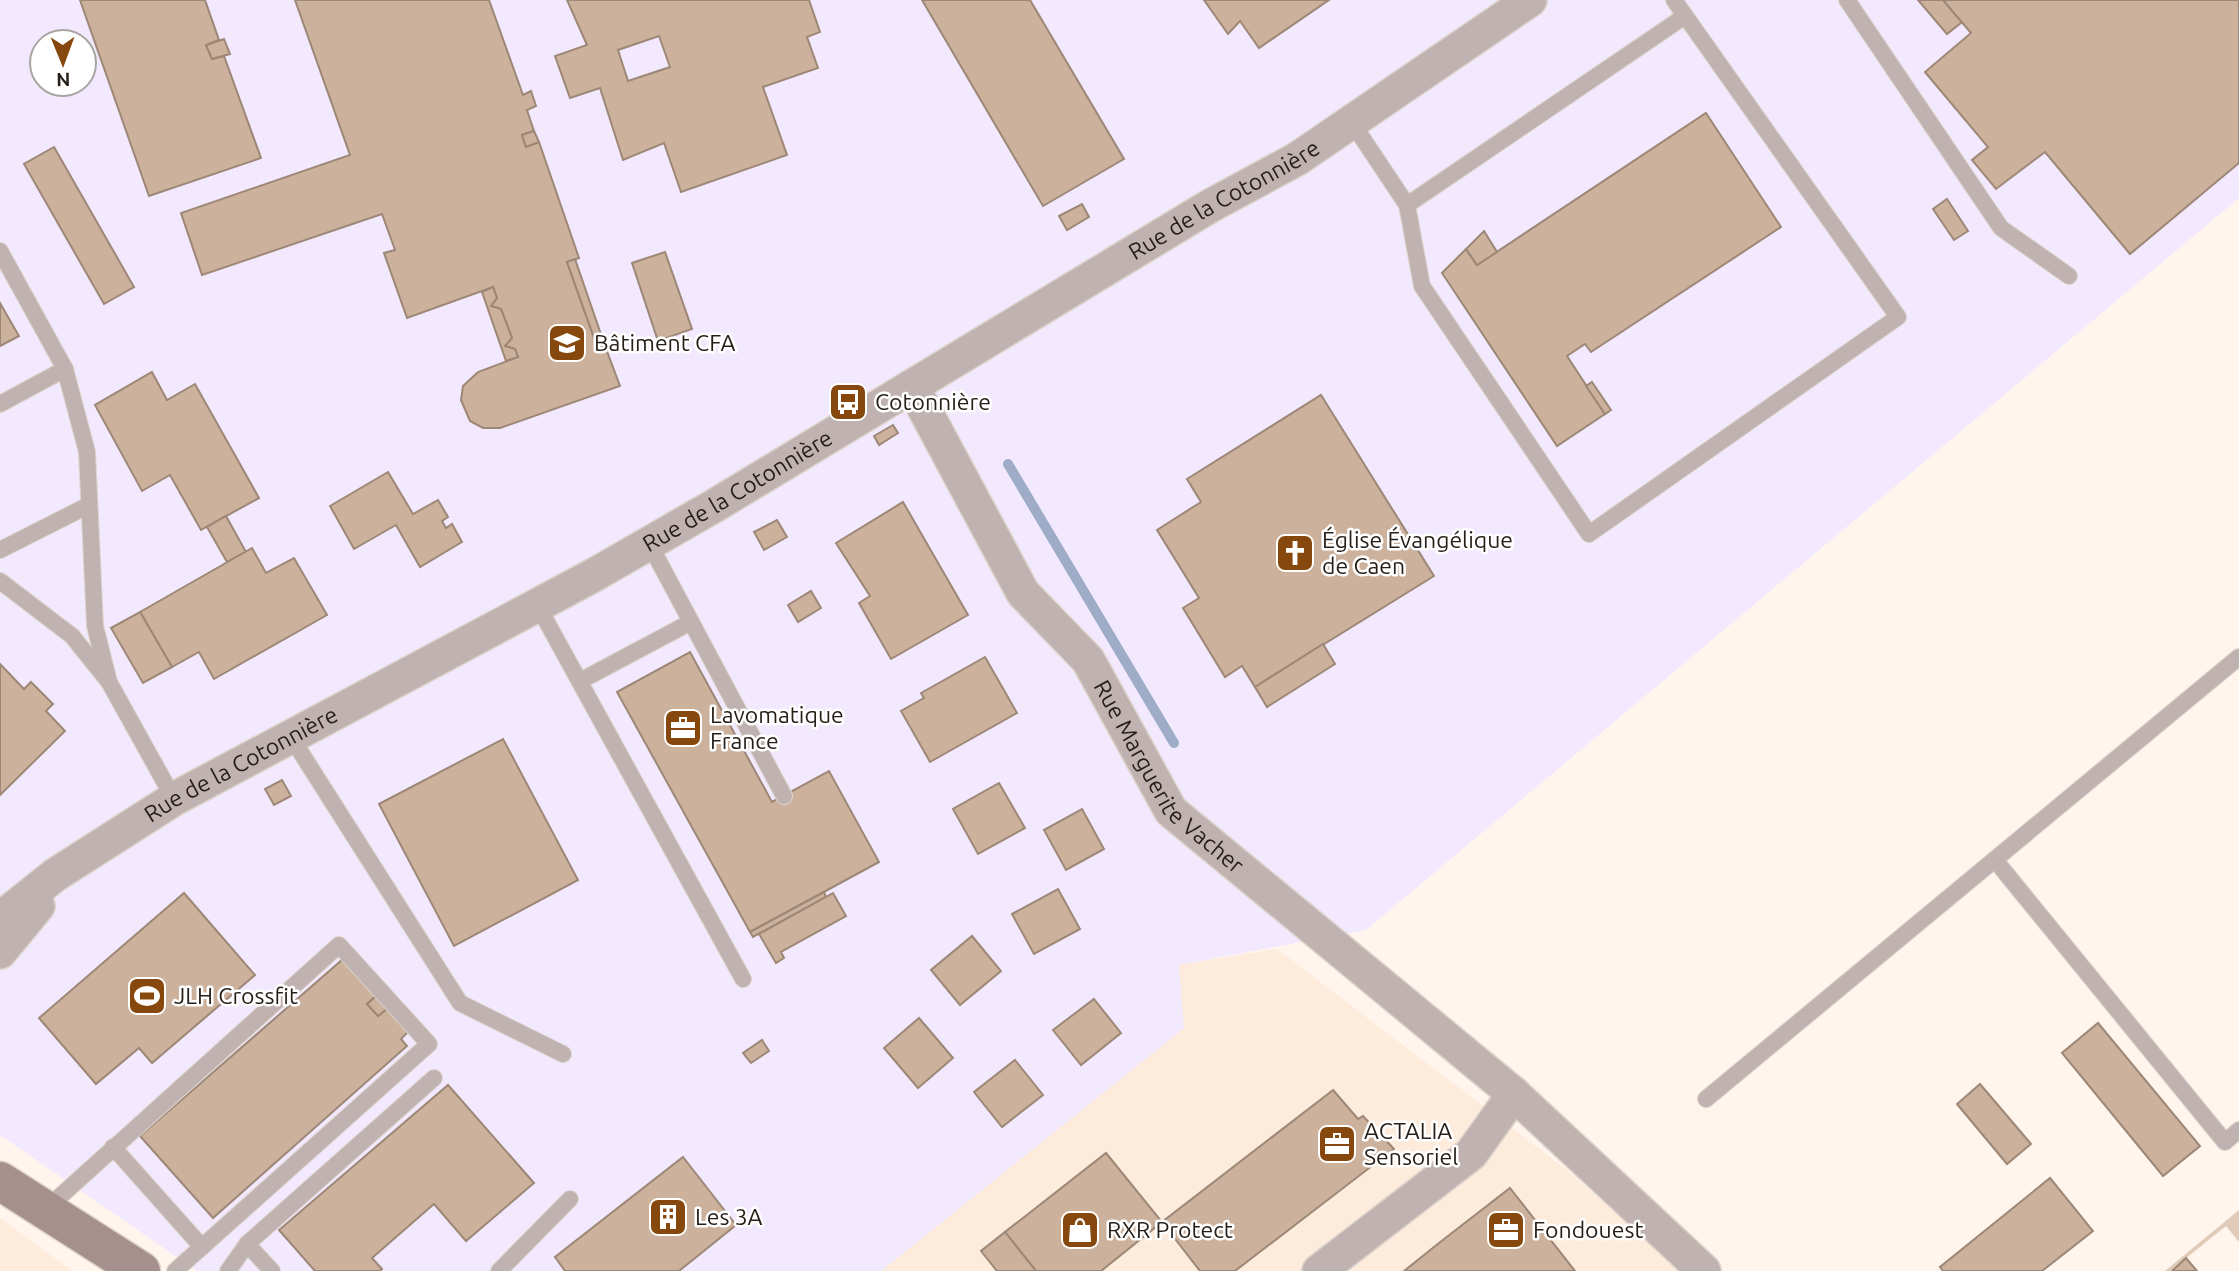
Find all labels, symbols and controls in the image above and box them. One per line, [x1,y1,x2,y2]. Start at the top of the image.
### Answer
north arrow [28,28,98,98]
text: N [56,69,71,91]
street label: Rue de la Cotonnière [1124,134,1324,264]
school or university icon: Bâtiment CFA [546,322,588,364]
place label: Bâtiment CFA [594,330,735,355]
bus stop icon: Cotonnière [827,381,869,423]
place label: Cotonnière [875,389,991,414]
street label: Rue de la Cotonnière [638,424,837,556]
place label: Église Évangélique de Caen [1322,526,1513,578]
church icon: Église Évangélique de Caen [1274,532,1316,574]
street label: Rue Marguerite Vacher [1089,676,1249,878]
street label: Rue de la Cotonnière [139,701,341,827]
place label: Lavomatique France [710,702,844,753]
office icon: Lavomatique France [662,707,704,749]
sports icon: JLH Crossfit [126,975,168,1017]
place label: JLH Crossfit [174,983,298,1008]
place label: ACTALIA Sensoriel [1364,1118,1458,1169]
office icon: ACTALIA Sensoriel [1316,1123,1358,1165]
building icon: Les 3A [647,1196,689,1238]
place label: Les 3A [695,1204,763,1229]
shop icon: RXR Protect [1059,1209,1101,1251]
office icon: Fondouest [1485,1209,1527,1251]
place label: RXR Protect [1107,1217,1233,1242]
place label: Fondouest [1533,1217,1643,1242]

